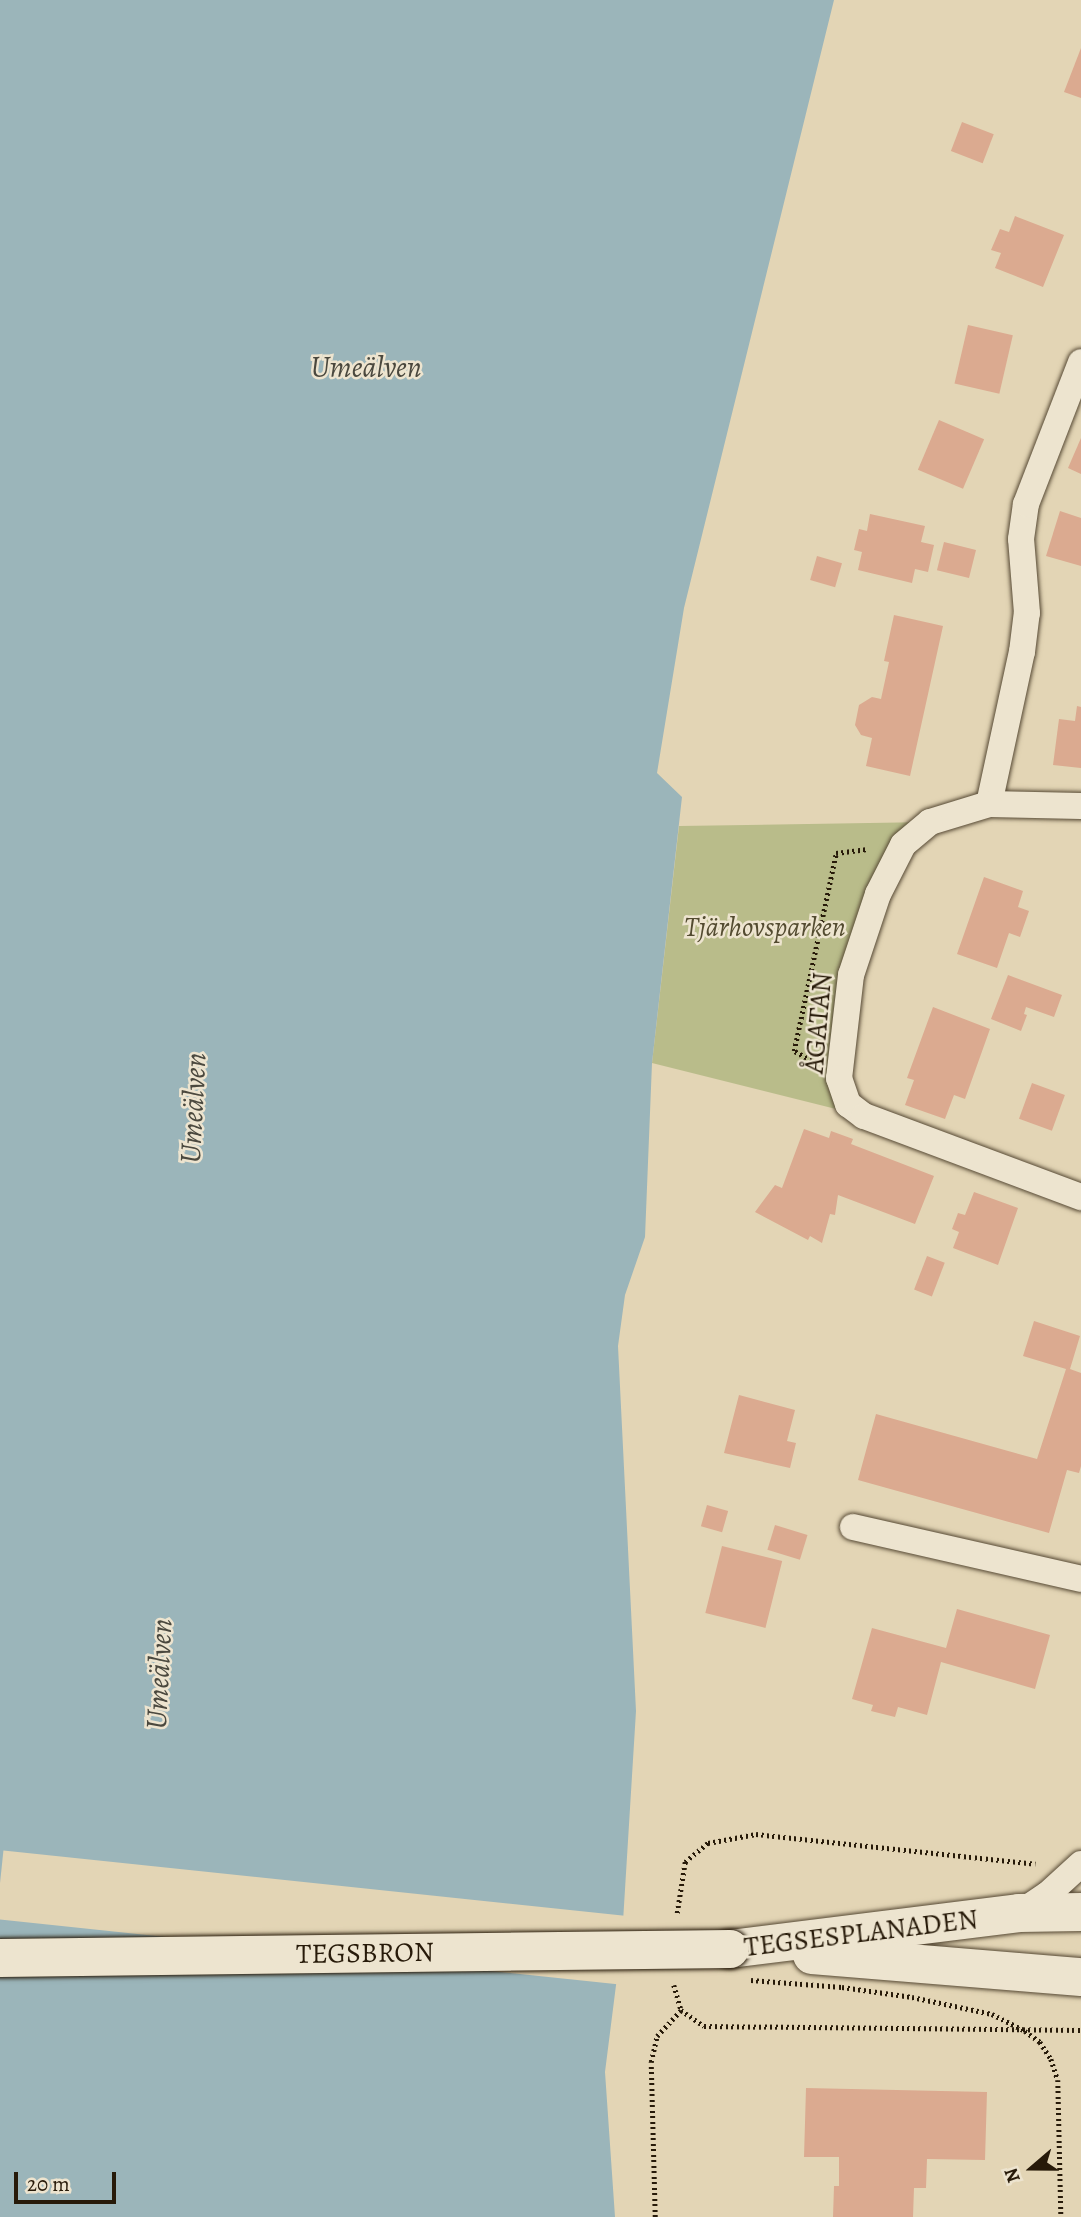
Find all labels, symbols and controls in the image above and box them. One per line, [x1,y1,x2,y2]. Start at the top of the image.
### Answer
water label: Umeälven [310,349,422,385]
park label: Tjärhovsparken [684,910,846,944]
street label: ÅGATAN [797,971,839,1075]
water label: Umeälven [172,1052,214,1164]
water label: Umeälven [138,1618,180,1730]
street label: TEGSESPLANADEN [742,1902,980,1964]
street label: TEGSBRON [296,1935,434,1971]
north arrow [997,2133,1067,2203]
scale bar [18,2158,119,2202]
text: N [998,2164,1027,2186]
text: 20 m [27,2170,70,2198]

